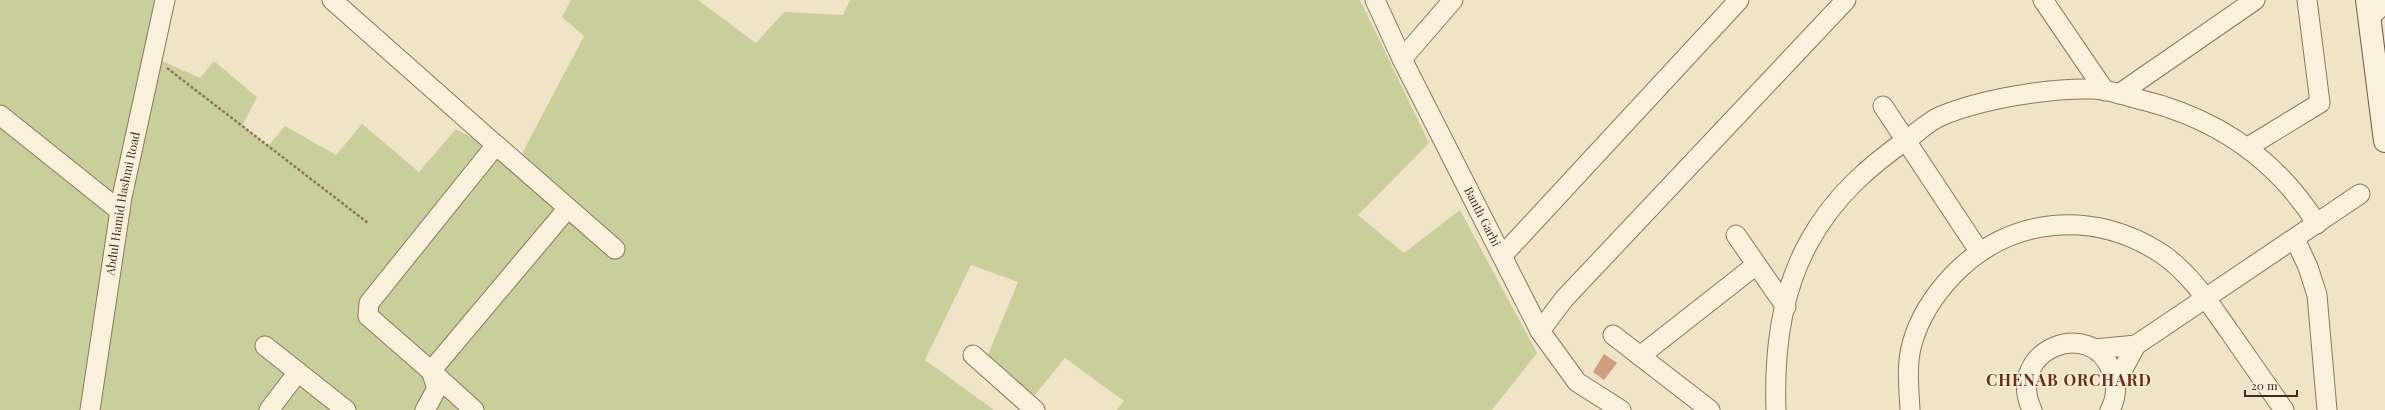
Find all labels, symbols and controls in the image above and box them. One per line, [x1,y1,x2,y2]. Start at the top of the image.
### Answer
street label: Abdul Hamid Hashmi Road [101,130,143,277]
street label: Banth Garhi [1461,184,1505,250]
district label: CHENAB ORCHARD [1986,369,2152,390]
scale bar [2245,372,2297,398]
text: 20 m [2251,377,2278,393]

